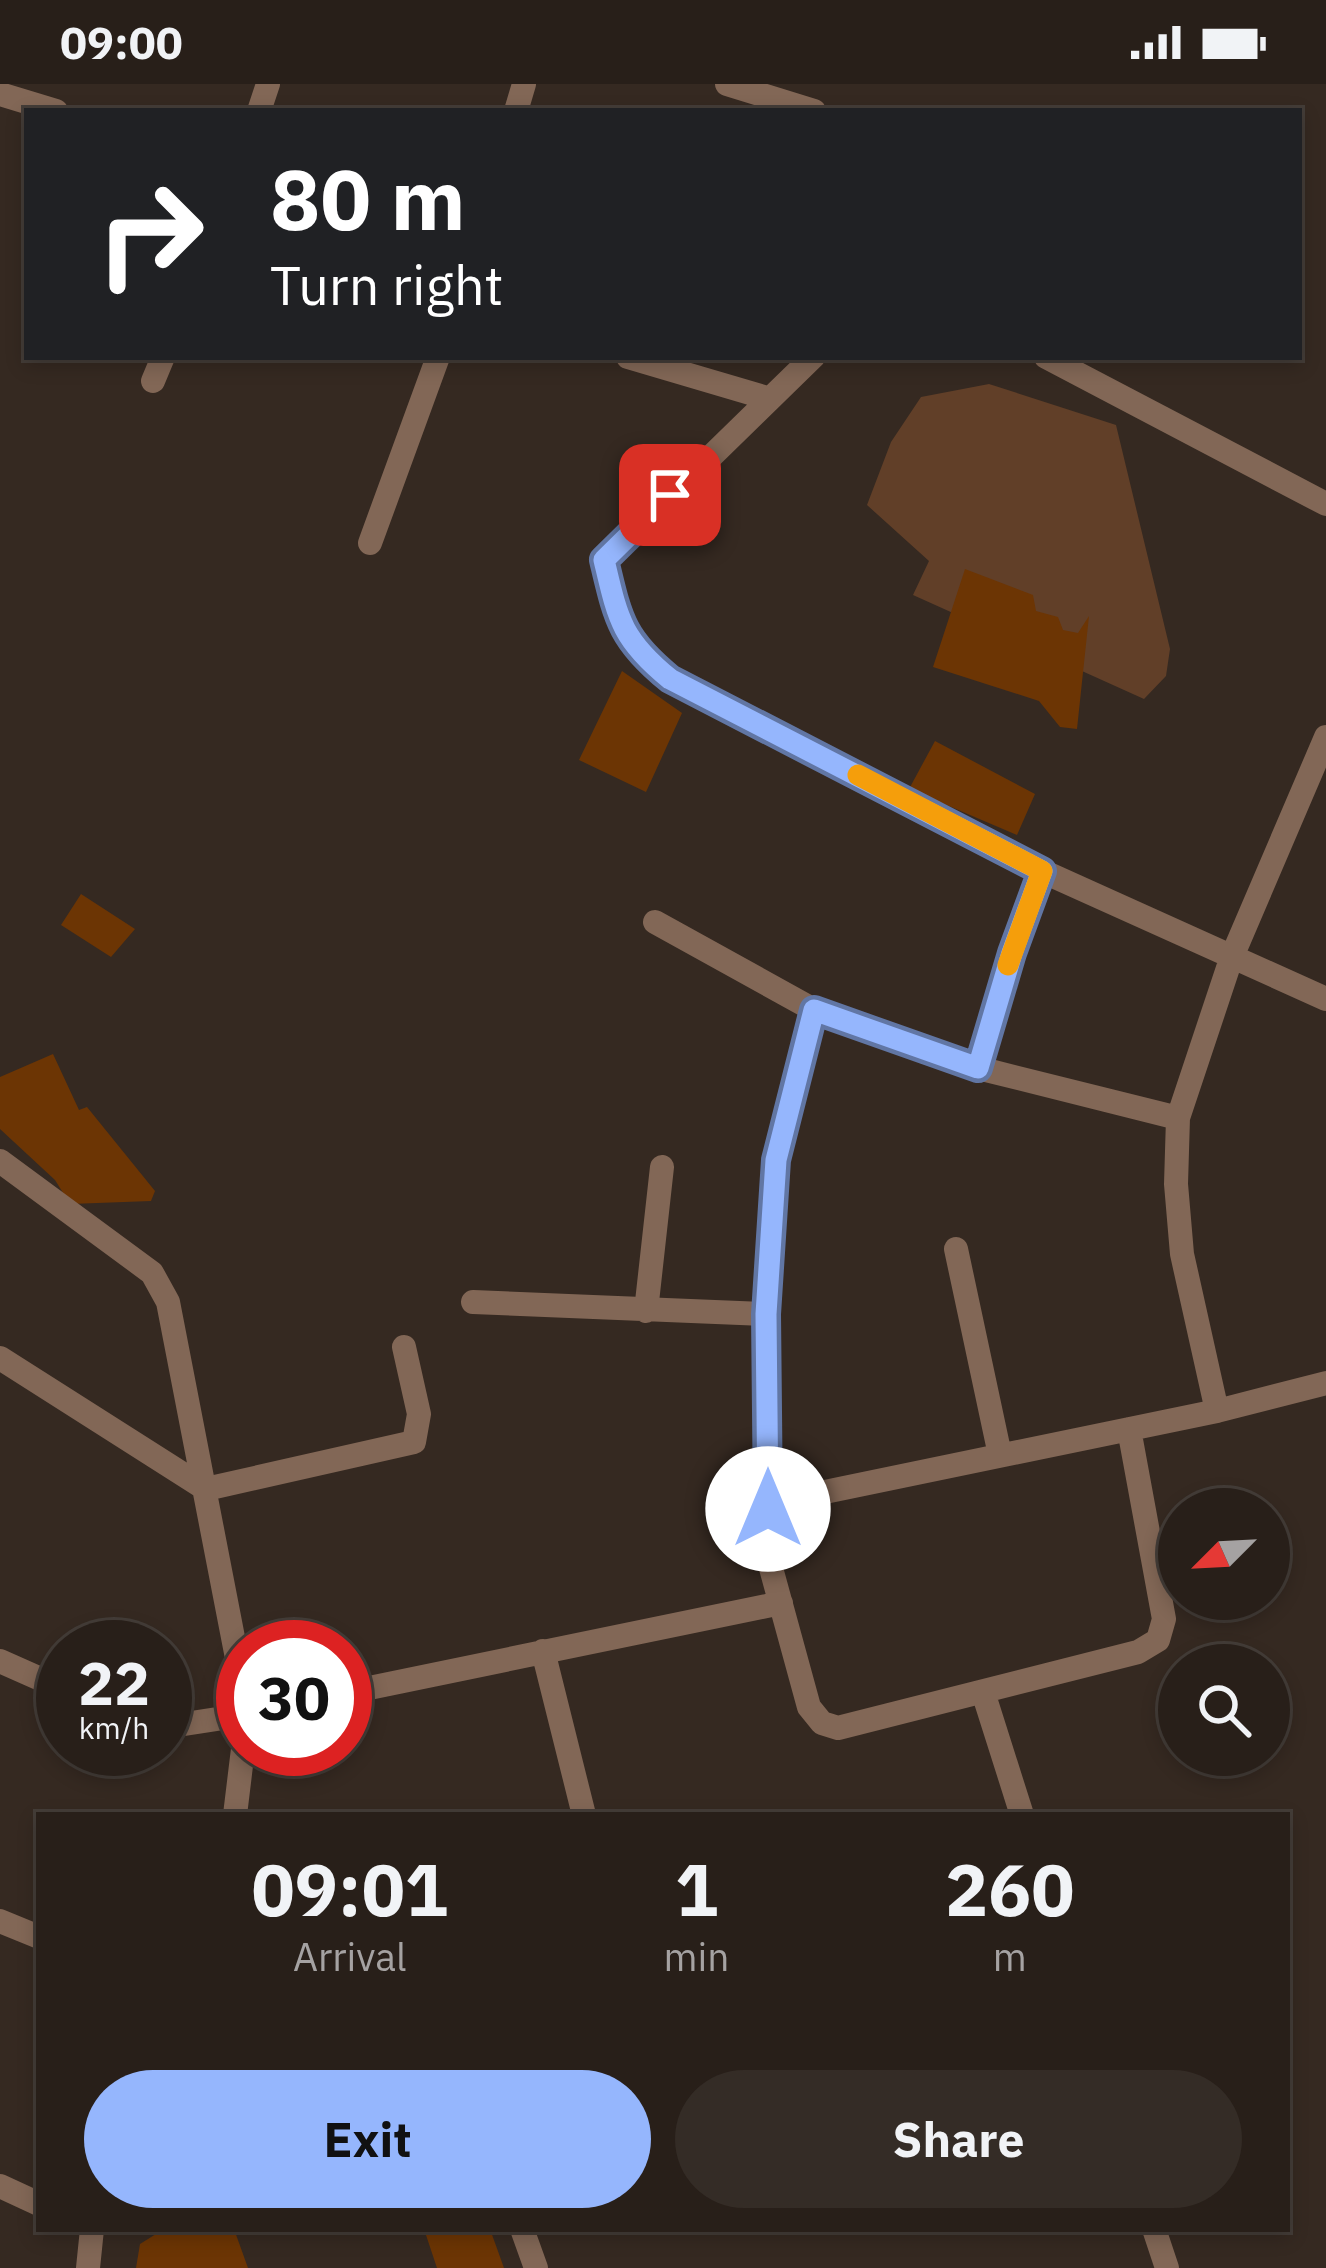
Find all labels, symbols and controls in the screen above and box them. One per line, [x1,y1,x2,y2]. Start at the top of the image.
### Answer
text: 09:00 [60,13,183,71]
text: 80 m [270,144,466,253]
icon: right [72,156,228,312]
text: Turn right [270,250,504,320]
pin [619,444,721,546]
icon: arrive [637,462,703,528]
position arrow [705,1446,831,1572]
north arrow [1158,1488,1290,1620]
map controls [1158,1488,1290,1776]
speed limit sign: 30 [216,1620,372,1776]
text: 22 [78,1643,150,1722]
button: search [1158,1644,1290,1776]
text: km/h [79,1708,149,1747]
text: 09:01 [251,1842,448,1936]
text: 1 [675,1842,718,1936]
text: 260 [945,1842,1075,1936]
text: Arrival [293,1931,407,1982]
text: min [664,1931,729,1982]
text: m [993,1931,1027,1982]
button: Exit [84,2070,651,2208]
button: Share [675,2070,1242,2208]

